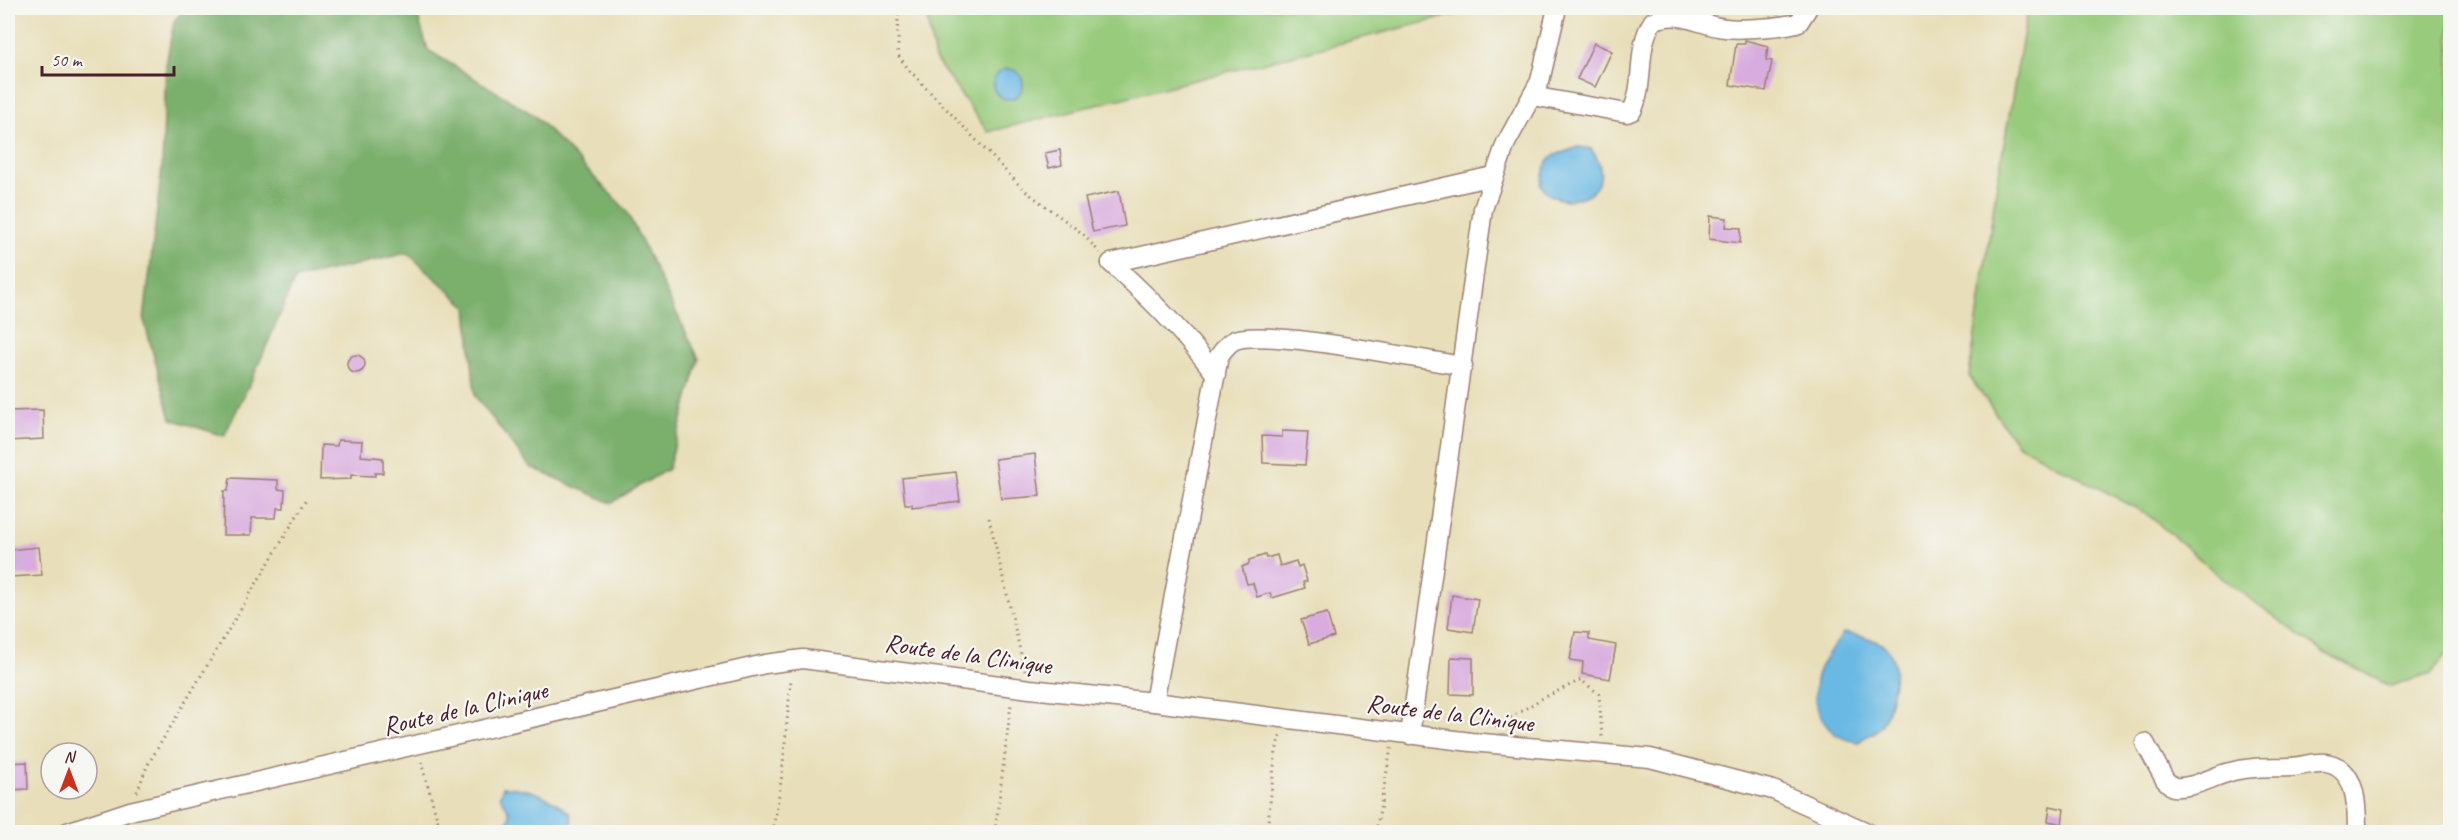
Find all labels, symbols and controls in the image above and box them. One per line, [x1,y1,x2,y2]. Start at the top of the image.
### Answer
scale bar [42,39,174,77]
text: 50 m [51,49,84,71]
street label: Route de la Clinique [883,626,1055,682]
street label: Route de la Clinique [379,673,552,743]
street label: Route de la Clinique [1365,686,1537,740]
north arrow [39,741,99,801]
text: N [64,747,77,767]

